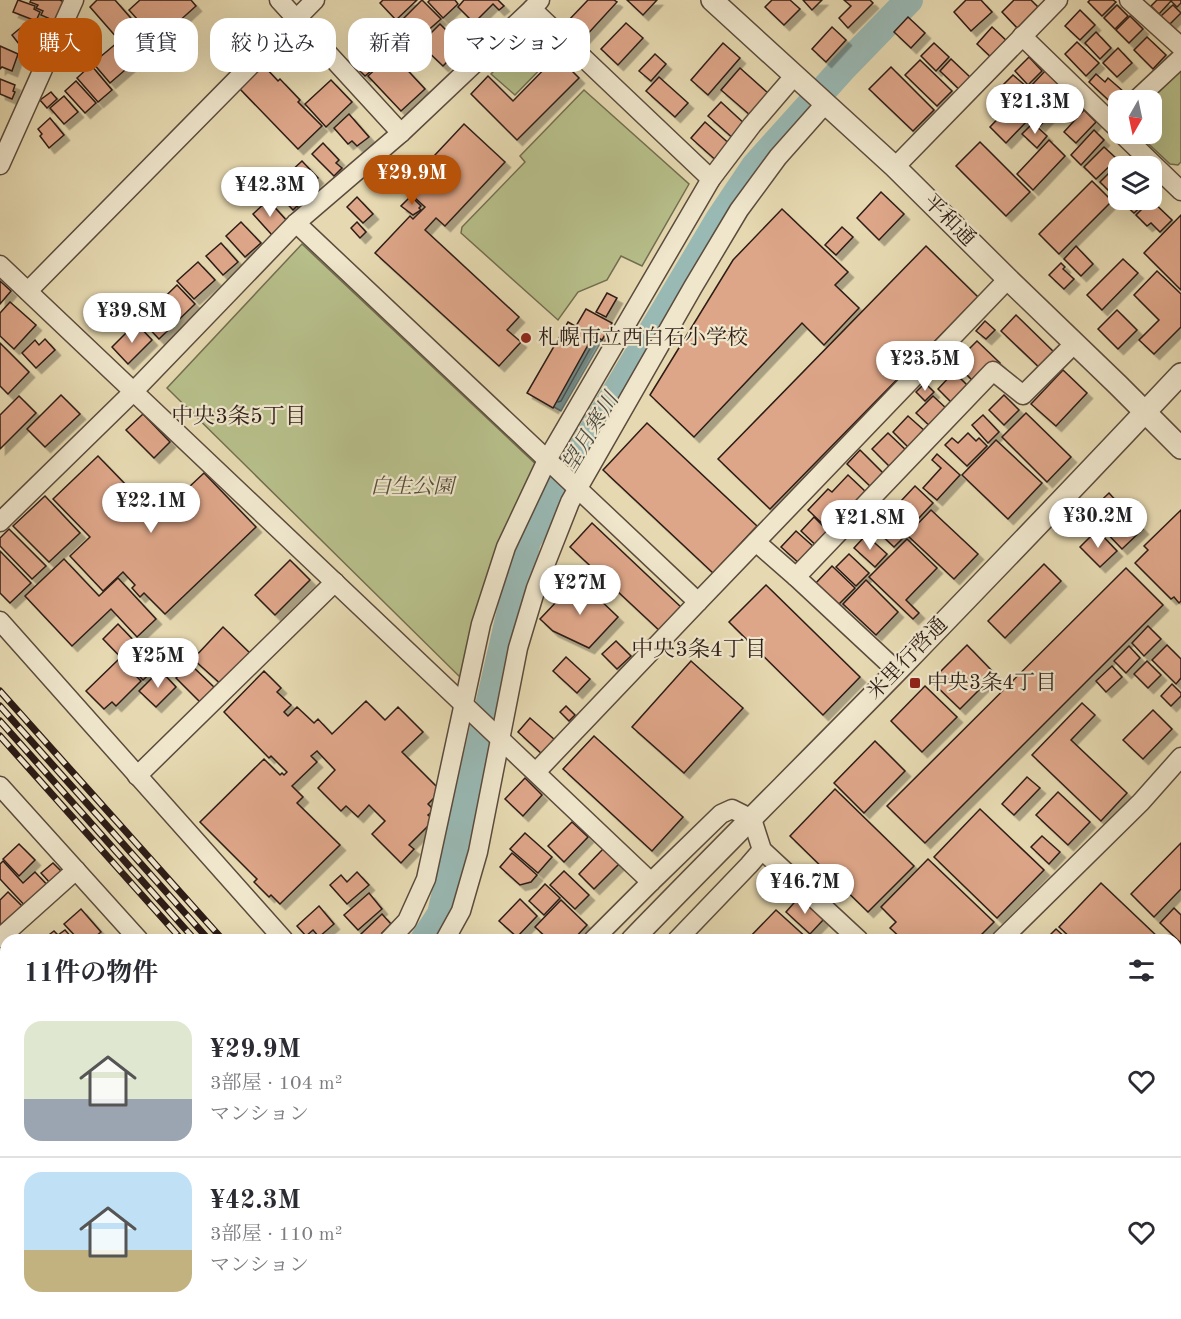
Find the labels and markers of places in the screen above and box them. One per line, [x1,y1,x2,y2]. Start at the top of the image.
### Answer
pin: ¥21.3M [986,84,1084,135]
pin: ¥29.9M [363,155,461,206]
pin: ¥42.3M [221,167,319,218]
pin: ¥39.8M [83,293,181,344]
place label: 札幌市立西白石小学校 [538,326,748,349]
marker: 札幌市立西白石小学校 [519,331,533,345]
pin: ¥23.5M [876,341,974,392]
pin: ¥22.1M [102,483,200,534]
pin: ¥30.2M [1049,498,1147,549]
pin: ¥21.8M [821,500,919,551]
pin: ¥27M [544,565,616,616]
pin: ¥25M [122,638,194,689]
place label: 中央3条4丁目 [927,671,1056,694]
marker: 中央3条4丁目 [908,676,922,690]
pin: ¥46.7M [756,864,854,915]

